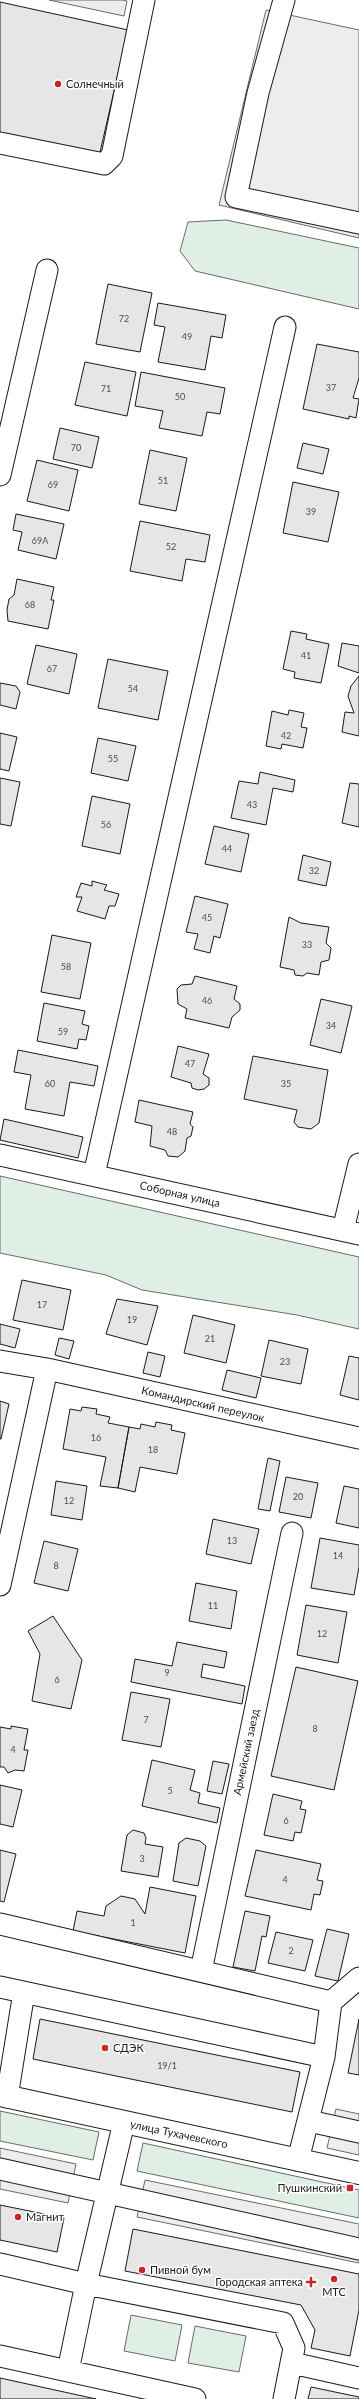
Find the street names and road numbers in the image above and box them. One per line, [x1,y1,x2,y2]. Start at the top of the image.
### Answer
street label: Соборная улица [139,1178,222,1209]
street label: Командирский переулок [140,1383,266,1424]
street label: Армейский заезд [230,1707,261,1796]
street label: улица Тухачевского [129,2117,229,2150]

